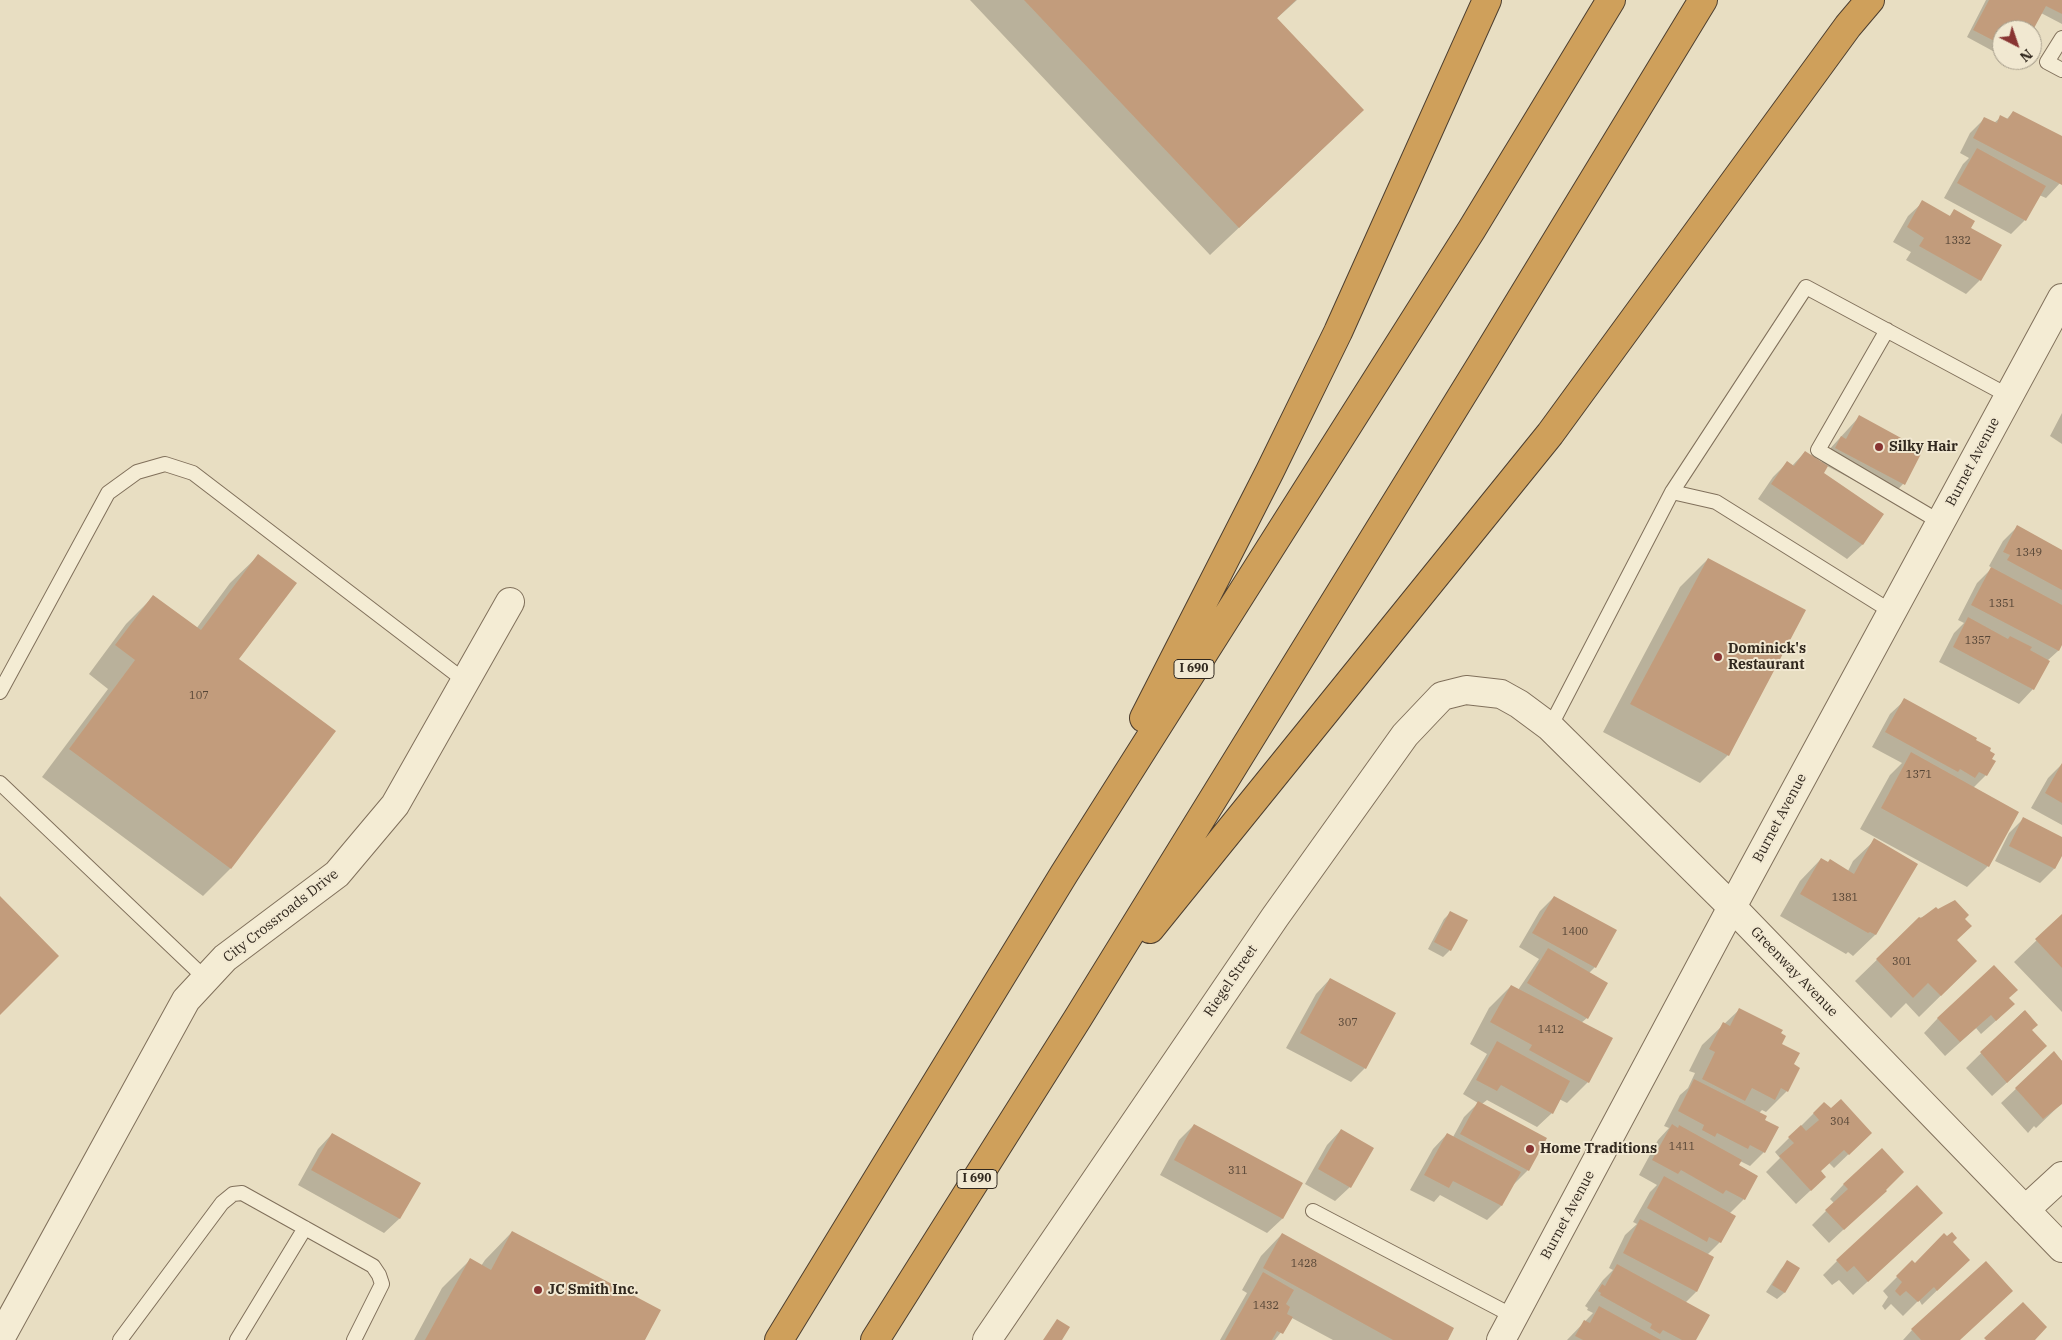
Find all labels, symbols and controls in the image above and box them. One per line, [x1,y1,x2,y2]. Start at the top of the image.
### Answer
north arrow [1992,20,2042,70]
text: N [2016,45,2036,66]
house number: 1332 [1945,234,1971,248]
street label: Burnet Avenue [1943,415,2003,509]
place label: Silky Hair [1889,439,1958,455]
marker: Silky Hair [1873,441,1885,453]
house number: 1349 [2016,546,2042,560]
house number: 1351 [1989,597,2015,611]
house number: 1357 [1965,634,1991,648]
place label: Dominick's Restaurant [1728,641,1806,674]
marker: Dominick's Restaurant [1712,651,1724,663]
road number: I 690 [1174,660,1214,679]
house number: 107 [189,689,209,703]
house number: 1371 [1906,768,1932,782]
street label: Burnet Avenue [1750,771,1810,865]
street label: City Crossroads Drive [220,866,342,966]
house number: 1381 [1832,891,1858,905]
street label: Greenway Avenue [1747,924,1841,1020]
house number: 1400 [1562,925,1588,939]
street label: Riegel Street [1201,942,1261,1020]
house number: 301 [1892,955,1912,969]
house number: 307 [1338,1016,1358,1030]
house number: 1412 [1538,1023,1564,1037]
house number: 304 [1830,1115,1850,1129]
house number: 1411 [1669,1140,1695,1154]
place label: Home Traditions [1540,1141,1657,1157]
marker: Home Traditions [1524,1143,1536,1155]
house number: 311 [1228,1164,1248,1178]
street label: Burnet Avenue [1538,1168,1598,1262]
road number: I 690 [957,1170,997,1188]
house number: 1428 [1291,1257,1317,1271]
place label: JC Smith Inc. [548,1282,638,1298]
marker: JC Smith Inc. [532,1284,544,1296]
house number: 1432 [1253,1299,1279,1313]

